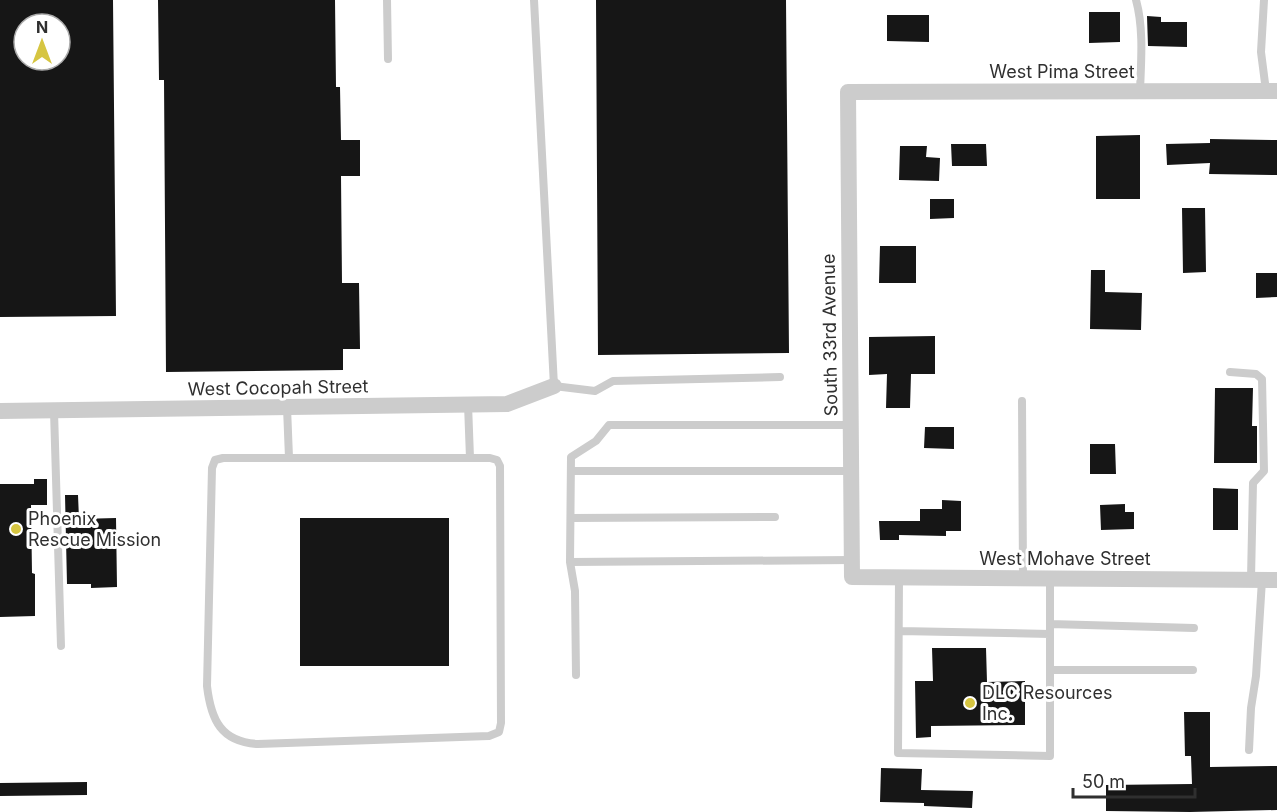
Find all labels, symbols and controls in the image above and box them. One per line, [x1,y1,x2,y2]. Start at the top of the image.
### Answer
north arrow [12,12,72,72]
text: N [36,17,48,37]
street label: West Pima Street [989,61,1135,82]
street label: South 33rd Avenue [818,254,841,416]
street label: West Cocopah Street [188,375,369,400]
place label: Phoenix Rescue Mission [28,508,161,550]
marker: Phoenix Rescue Mission [9,522,23,536]
street label: West Mohave Street [979,548,1151,569]
place label: DLC Resources Inc. [982,682,1112,724]
marker: DLC Resources Inc. [963,696,977,710]
scale bar [1073,761,1194,799]
text: 50 m [1082,771,1125,792]

